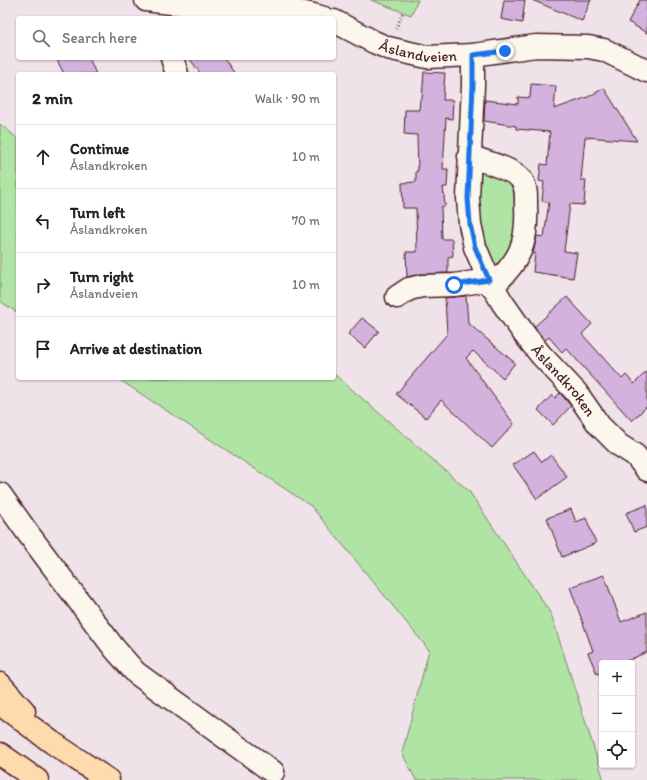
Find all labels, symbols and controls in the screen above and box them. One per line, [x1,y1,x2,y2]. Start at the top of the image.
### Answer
search box [16,16,336,60]
icon: search [30,27,52,49]
text: Search here [62,29,137,47]
street label: Åslandveien [376,36,458,67]
route end [496,42,514,60]
text: 2 min [32,88,72,108]
text: Walk · 90 m [255,91,320,106]
text: Continue [70,140,129,158]
icon: ahead [32,146,54,168]
text: 10 m [292,149,320,164]
text: Åslandkroken [70,158,147,173]
text: Turn left [70,204,125,222]
icon: left [32,210,54,232]
text: 70 m [292,213,320,228]
text: Åslandkroken [70,222,147,237]
text: Turn right [70,268,134,286]
icon: right [32,274,54,296]
route start [445,276,463,294]
text: 10 m [292,277,320,292]
text: Åslandveien [70,286,138,301]
icon: arrive [32,338,54,360]
text: Arrive at destination [70,340,202,358]
street label: Åslandkroken [527,341,599,420]
map controls [599,660,635,768]
button: + [599,660,635,696]
button: − [599,696,635,732]
button: locate [599,732,635,768]

